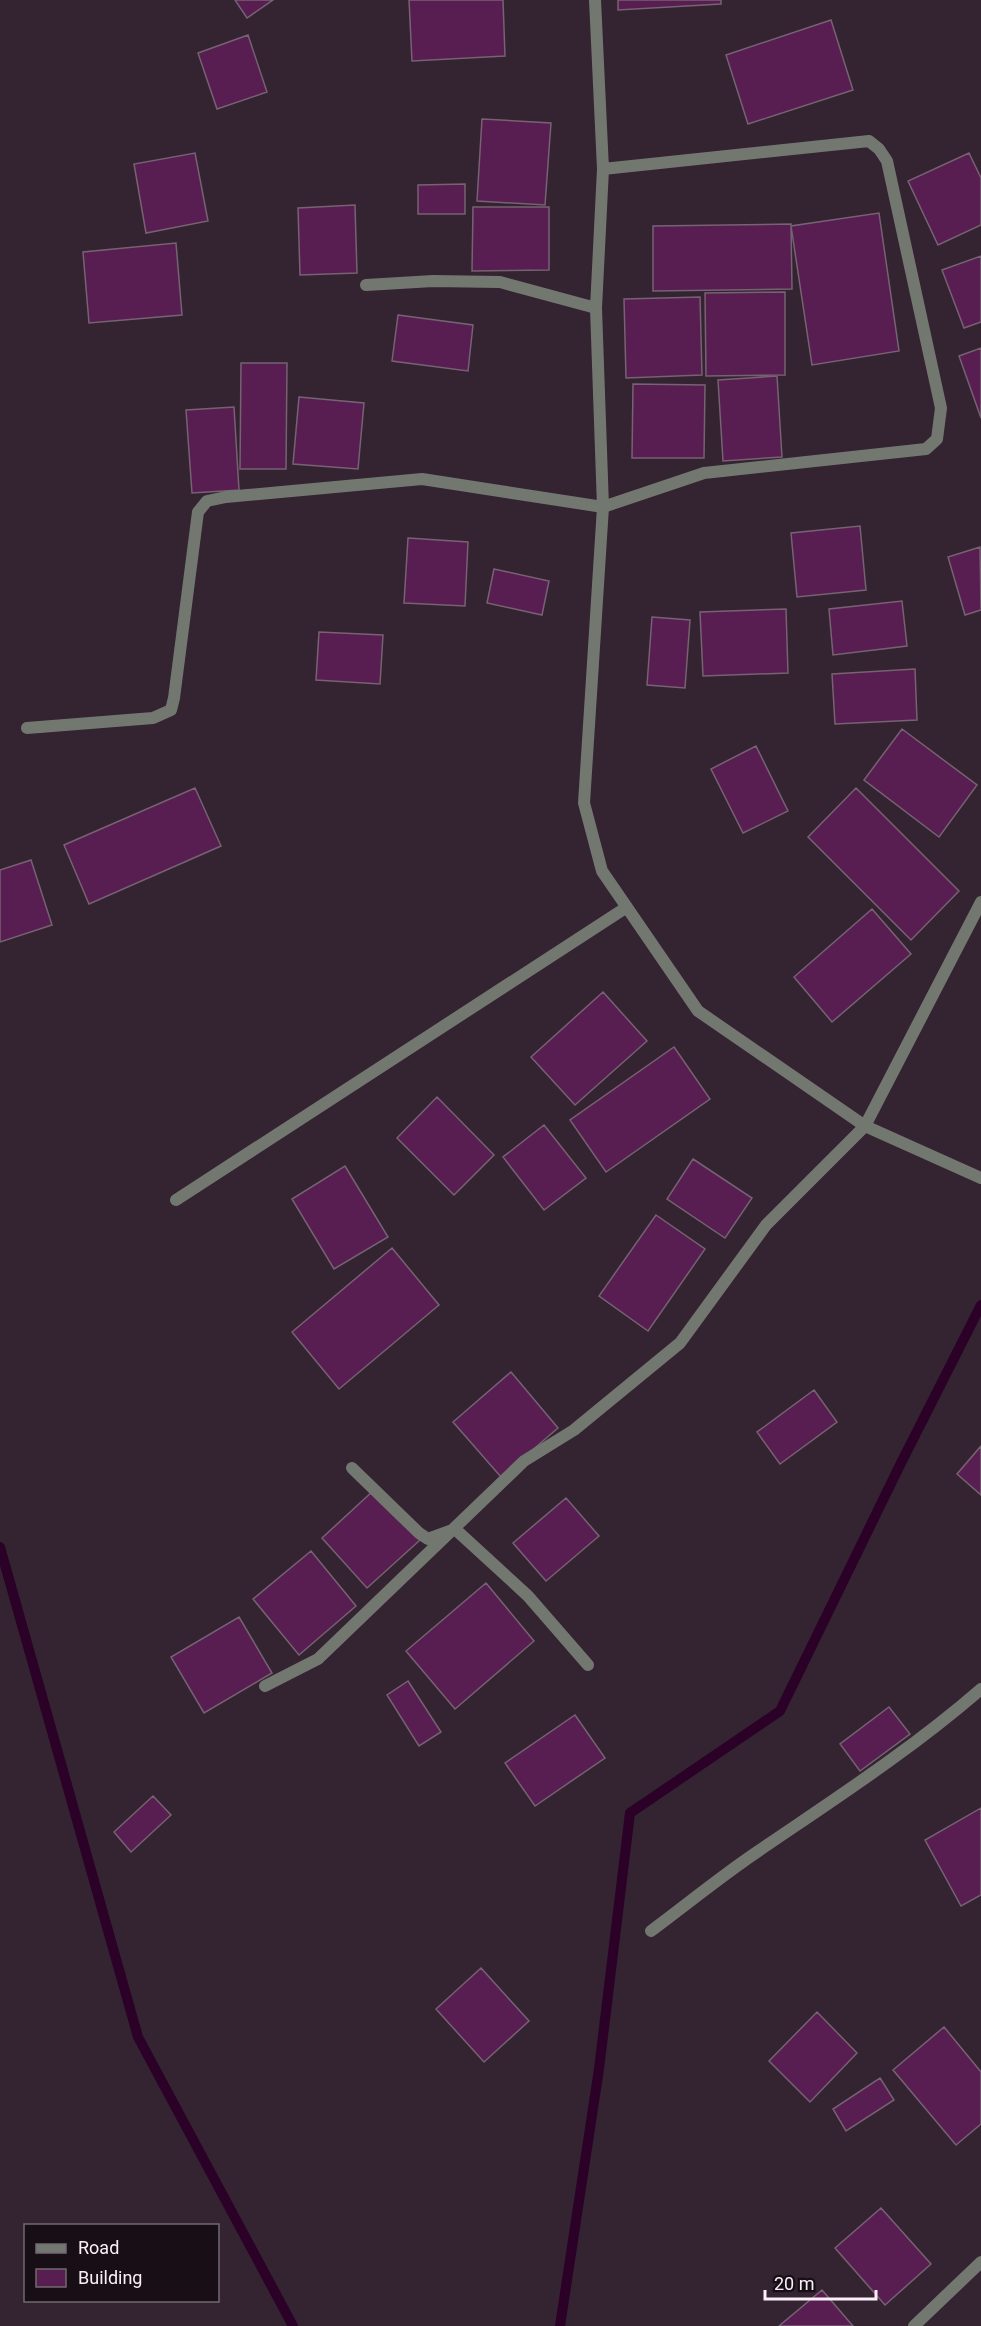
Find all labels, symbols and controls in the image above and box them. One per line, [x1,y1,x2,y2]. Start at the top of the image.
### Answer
legend [24,2224,219,2302]
text: Road [78,2237,119,2258]
scale bar [765,2263,876,2301]
text: Building [78,2267,142,2288]
text: 20 m [774,2273,814,2294]

